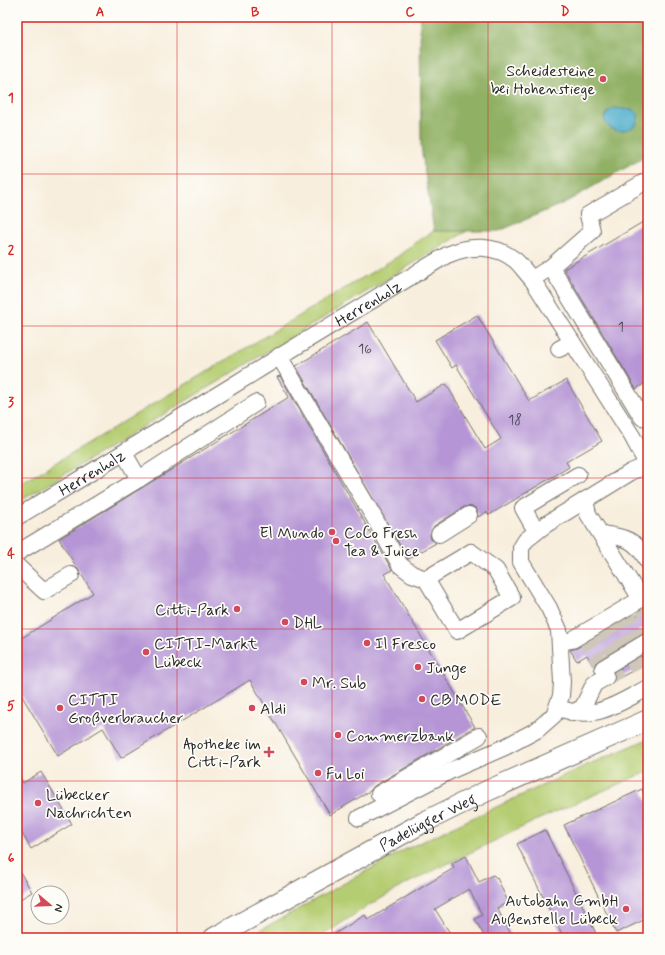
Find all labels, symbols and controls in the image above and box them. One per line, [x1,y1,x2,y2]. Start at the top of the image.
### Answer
text: A [96,4,104,21]
text: B [251,4,260,21]
text: C [405,4,415,21]
text: D [561,4,570,21]
place label: Scheidesteine bei Hohenstiege [490,61,595,100]
marker: Scheidesteine bei Hohenstiege [598,74,608,84]
text: 1 [8,90,14,107]
text: 2 [8,242,15,259]
street label: Herrenholz [331,276,406,332]
house number: 1 [618,318,624,336]
house number: 16 [358,340,372,358]
text: 3 [8,394,14,411]
house number: 18 [508,411,522,429]
street label: Herrenholz [55,445,130,502]
place label: El Mundo [260,523,324,544]
place label: CoCo Fresh Tea & Juice [344,523,420,562]
marker: El Mundo [327,527,337,537]
marker: CoCo Fresh Tea & Juice [331,536,341,546]
text: 4 [7,546,15,563]
place label: Citti-Park [155,600,229,621]
marker: Citti-Park [232,604,242,614]
place label: DHL [293,613,323,634]
marker: DHL [280,617,290,627]
place label: CITTI-Markt Lübeck [154,634,258,673]
place label: Il Fresco [375,634,436,655]
marker: Il Fresco [362,638,372,648]
marker: CITTI-Markt Lübeck [141,647,151,657]
place label: Junge [426,658,467,680]
marker: Junge [413,662,423,672]
place label: Mr. Sub [312,673,366,694]
marker: Mr. Sub [299,677,309,687]
place label: CITTI Großverbraucher [68,690,184,729]
place label: CB MODE [430,690,502,711]
marker: CB MODE [417,694,427,704]
text: 5 [7,698,15,715]
place label: Aldi [260,699,286,720]
marker: CITTI Großverbraucher [55,703,65,713]
marker: Aldi [247,703,257,713]
place label: Commerzbank [346,726,454,747]
marker: Commerzbank [333,730,343,740]
place label: Apotheke im Citti-Park [183,734,261,773]
marker: Apotheke im Citti-Park [264,747,274,757]
place label: Fu Loi [326,764,365,785]
marker: Fu Loi [313,768,323,778]
place label: Lübecker Nachrichten [46,785,132,824]
street label: Padelügger Weg [376,789,480,857]
marker: Lübecker Nachrichten [33,798,43,808]
text: 6 [8,850,15,867]
north arrow [30,885,70,925]
place label: Autobahn GmbH Außenstelle Lübeck [491,891,618,930]
text: N [51,902,66,914]
marker: Autobahn GmbH Außenstelle Lübeck [621,904,631,914]

